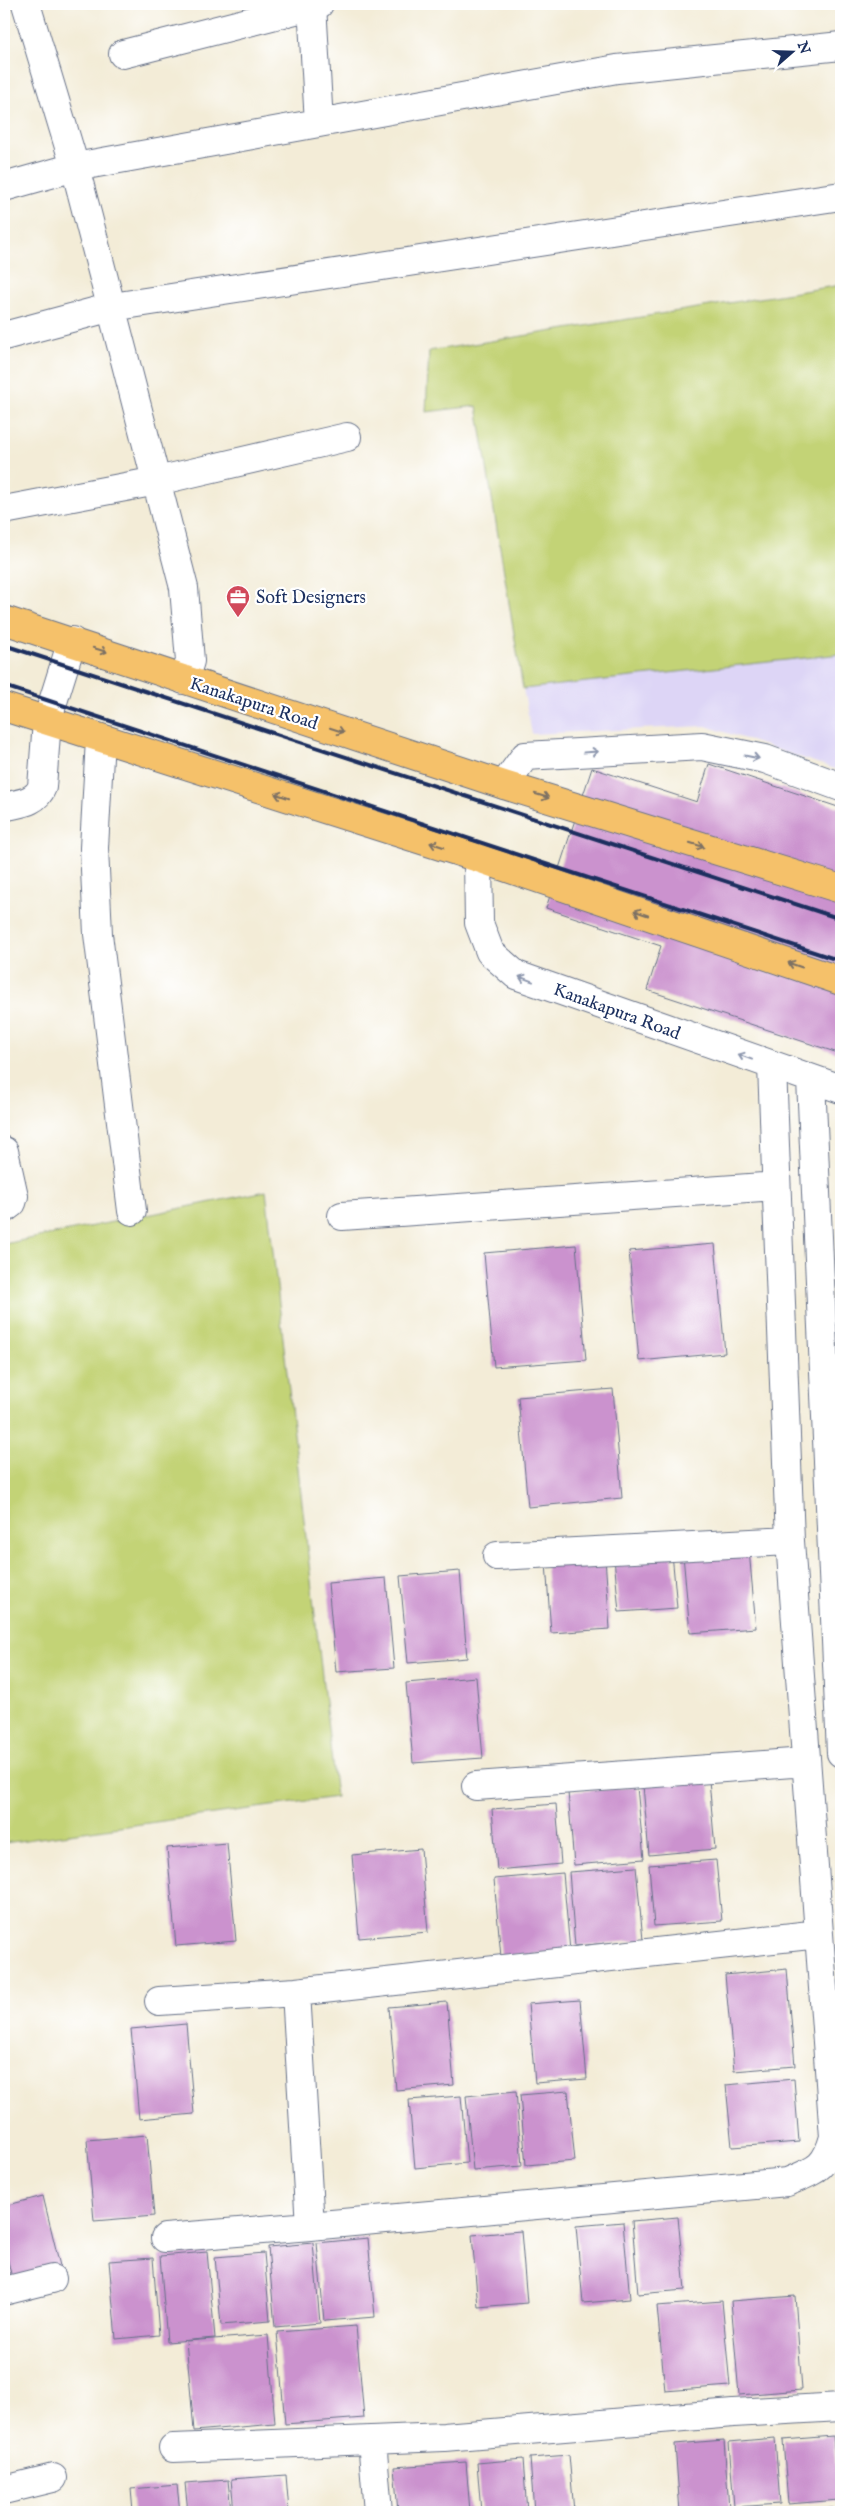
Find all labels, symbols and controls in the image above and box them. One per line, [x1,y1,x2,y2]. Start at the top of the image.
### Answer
north arrow [768,28,818,78]
text: N [792,38,814,57]
office icon: Soft Designers [225,584,251,618]
place label: Soft Designers [256,587,366,610]
one-way arrow [92,646,108,655]
street label: Kanakapura Road [186,673,321,736]
one-way arrow [329,726,344,735]
one-way arrow [583,747,599,756]
one-way arrow [744,752,760,762]
one-way arrow [275,791,291,800]
one-way arrow [533,792,549,802]
one-way arrow [430,840,446,849]
one-way arrow [688,840,704,850]
one-way arrow [634,908,649,917]
one-way arrow [788,960,803,969]
one-way arrow [519,974,535,983]
street label: Kanakapura Road [550,979,684,1046]
one-way arrow [738,1052,754,1061]

